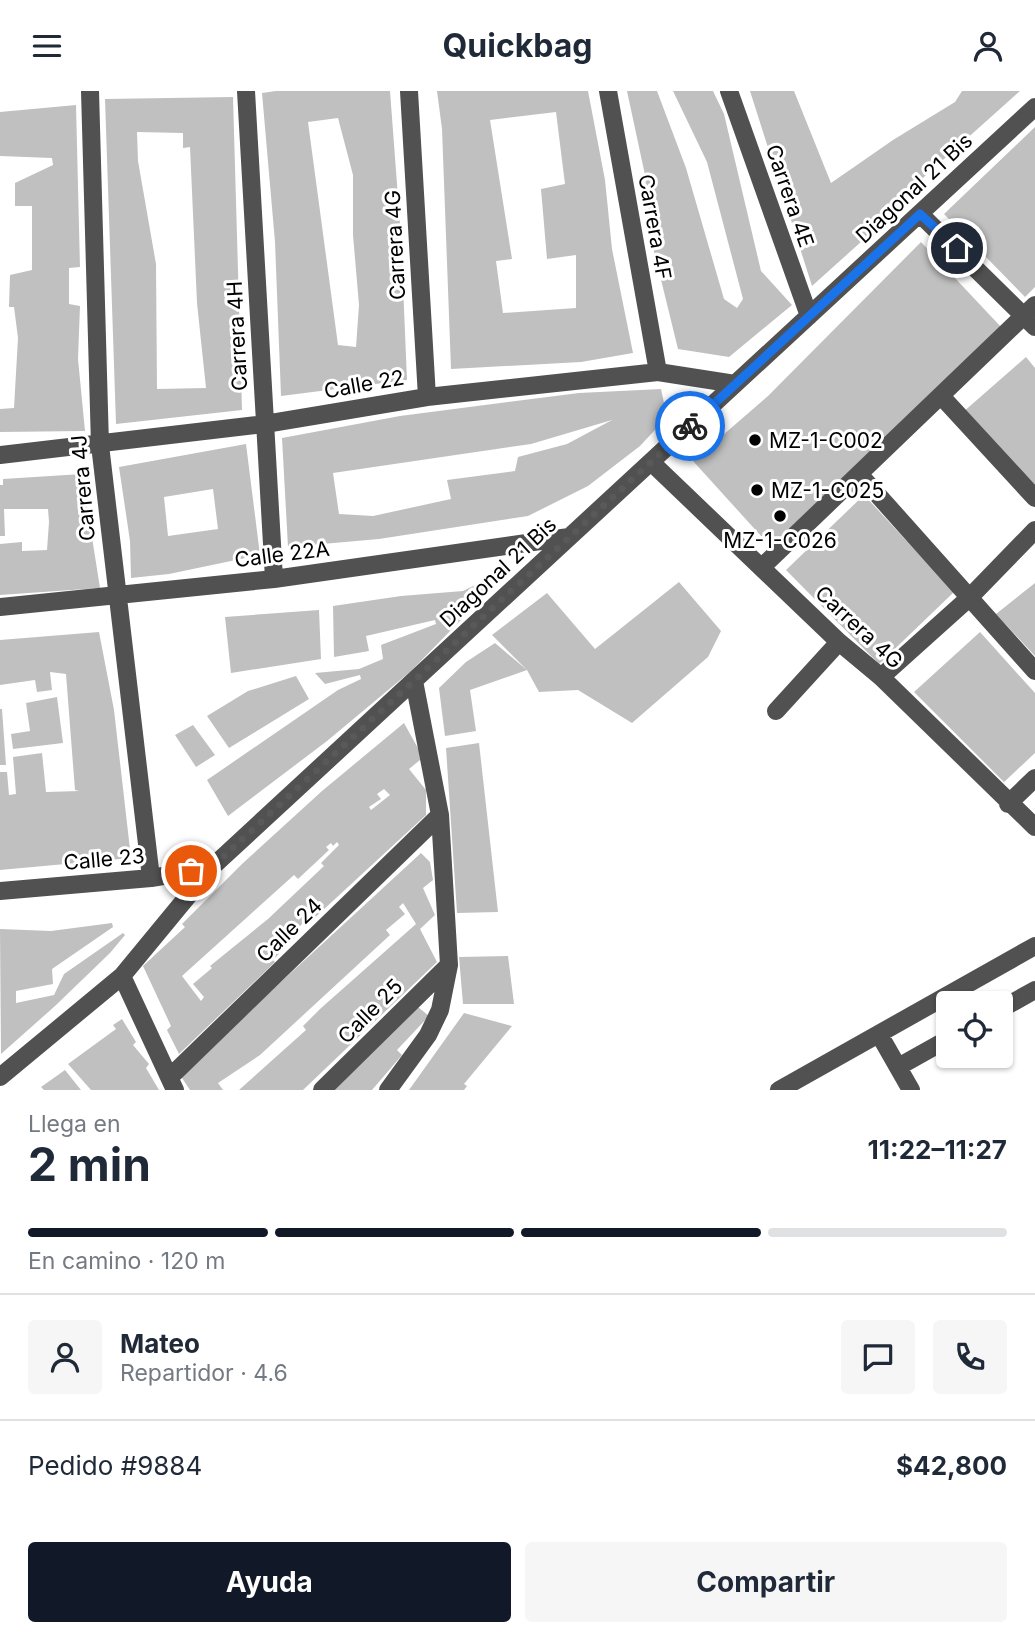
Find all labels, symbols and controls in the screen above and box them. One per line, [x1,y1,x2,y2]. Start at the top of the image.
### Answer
text: Quickbag [442,26,593,65]
icon: menu [28,27,66,65]
icon: person [969,27,1007,65]
street label: Diagonal 21 Bis [851,128,977,248]
street label: Carrera 4E [761,141,819,251]
street label: Carrera 4F [633,172,677,282]
street label: Carrera 4G [380,189,410,301]
pin [927,218,987,278]
icon: home [938,229,976,267]
street label: Carrera 4H [222,280,252,392]
street label: Calle 22 [322,365,406,403]
courier [655,391,725,461]
icon: bike [671,407,709,445]
place label: MZ-1-C002 [769,428,883,453]
marker: MZ-1-C002 [747,432,763,448]
street label: Carrera 4J [66,434,100,542]
place label: MZ-1-C025 [771,478,884,503]
marker: MZ-1-C025 [749,482,765,498]
marker: MZ-1-C026 [772,508,788,524]
street label: Diagonal 21 Bis [435,512,561,632]
place label: MZ-1-C026 [723,528,837,553]
street label: Calle 22A [233,536,331,572]
street label: Carrera 4G [810,580,908,674]
pin [161,841,221,901]
street label: Calle 23 [62,843,146,875]
icon: bag [172,852,210,890]
street label: Calle 24 [251,893,327,967]
street label: Calle 25 [333,974,407,1048]
map controls [936,991,1013,1068]
button: locate [936,991,1013,1068]
text: Llega en [28,1110,120,1138]
text: 11:22–11:27 [868,1134,1007,1165]
text: 2 min [28,1136,151,1192]
text: En camino · 120 m [28,1247,225,1275]
button: person [28,1320,102,1394]
button: chat [841,1320,915,1394]
button: phone [933,1320,1007,1394]
text: Mateo [120,1328,200,1359]
text: Repartidor · 4.6 [120,1359,288,1387]
text: Pedido #9884 [28,1450,202,1481]
text: $42,800 [896,1450,1007,1481]
button: Ayuda [28,1542,511,1622]
button: Compartir [525,1542,1007,1622]

